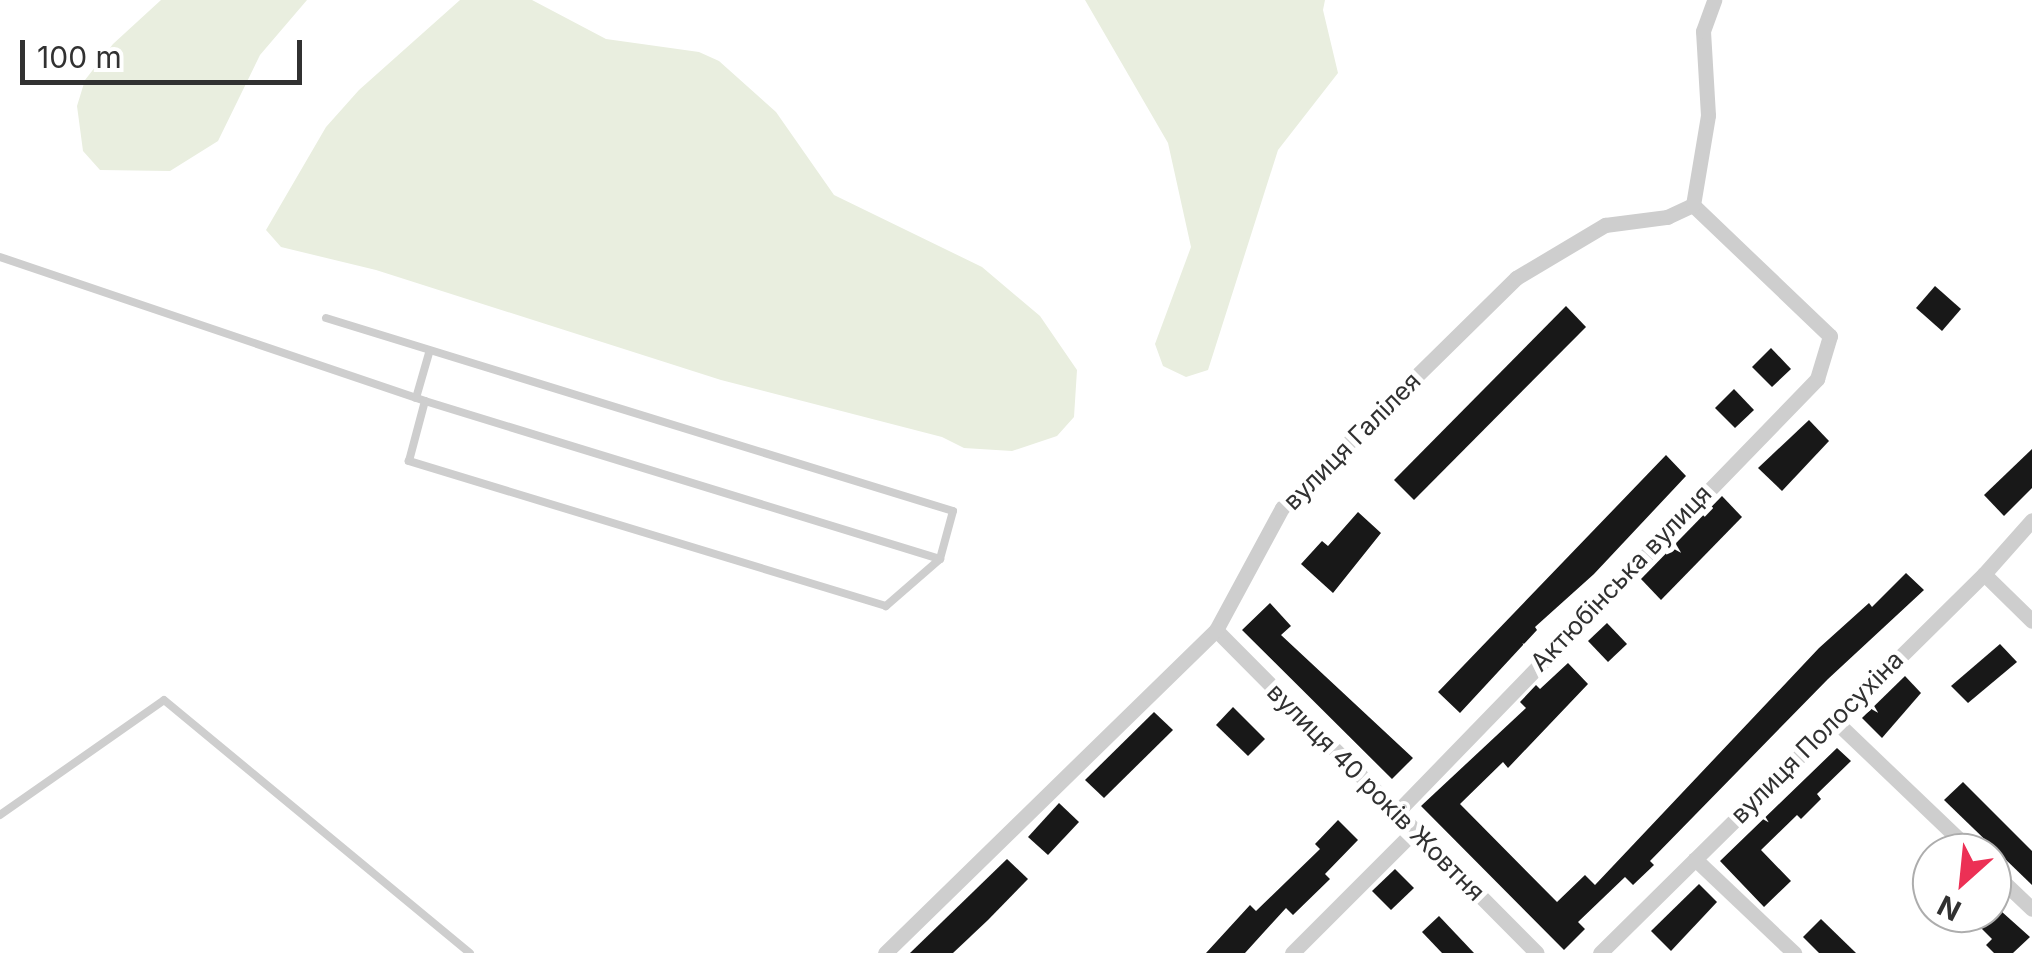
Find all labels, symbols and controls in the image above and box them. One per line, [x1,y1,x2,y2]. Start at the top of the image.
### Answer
scale bar [25,20,308,82]
text: 100 m [37,39,122,75]
street label: вулиця Галілея [1277,366,1427,516]
street label: Актюбінська вулиця [1524,479,1718,677]
street label: вулиця Полосухіна [1725,645,1909,829]
street label: вулиця 40 років Жовтня [1261,677,1491,907]
north arrow [1912,833,2012,933]
text: N [1932,888,1967,928]

